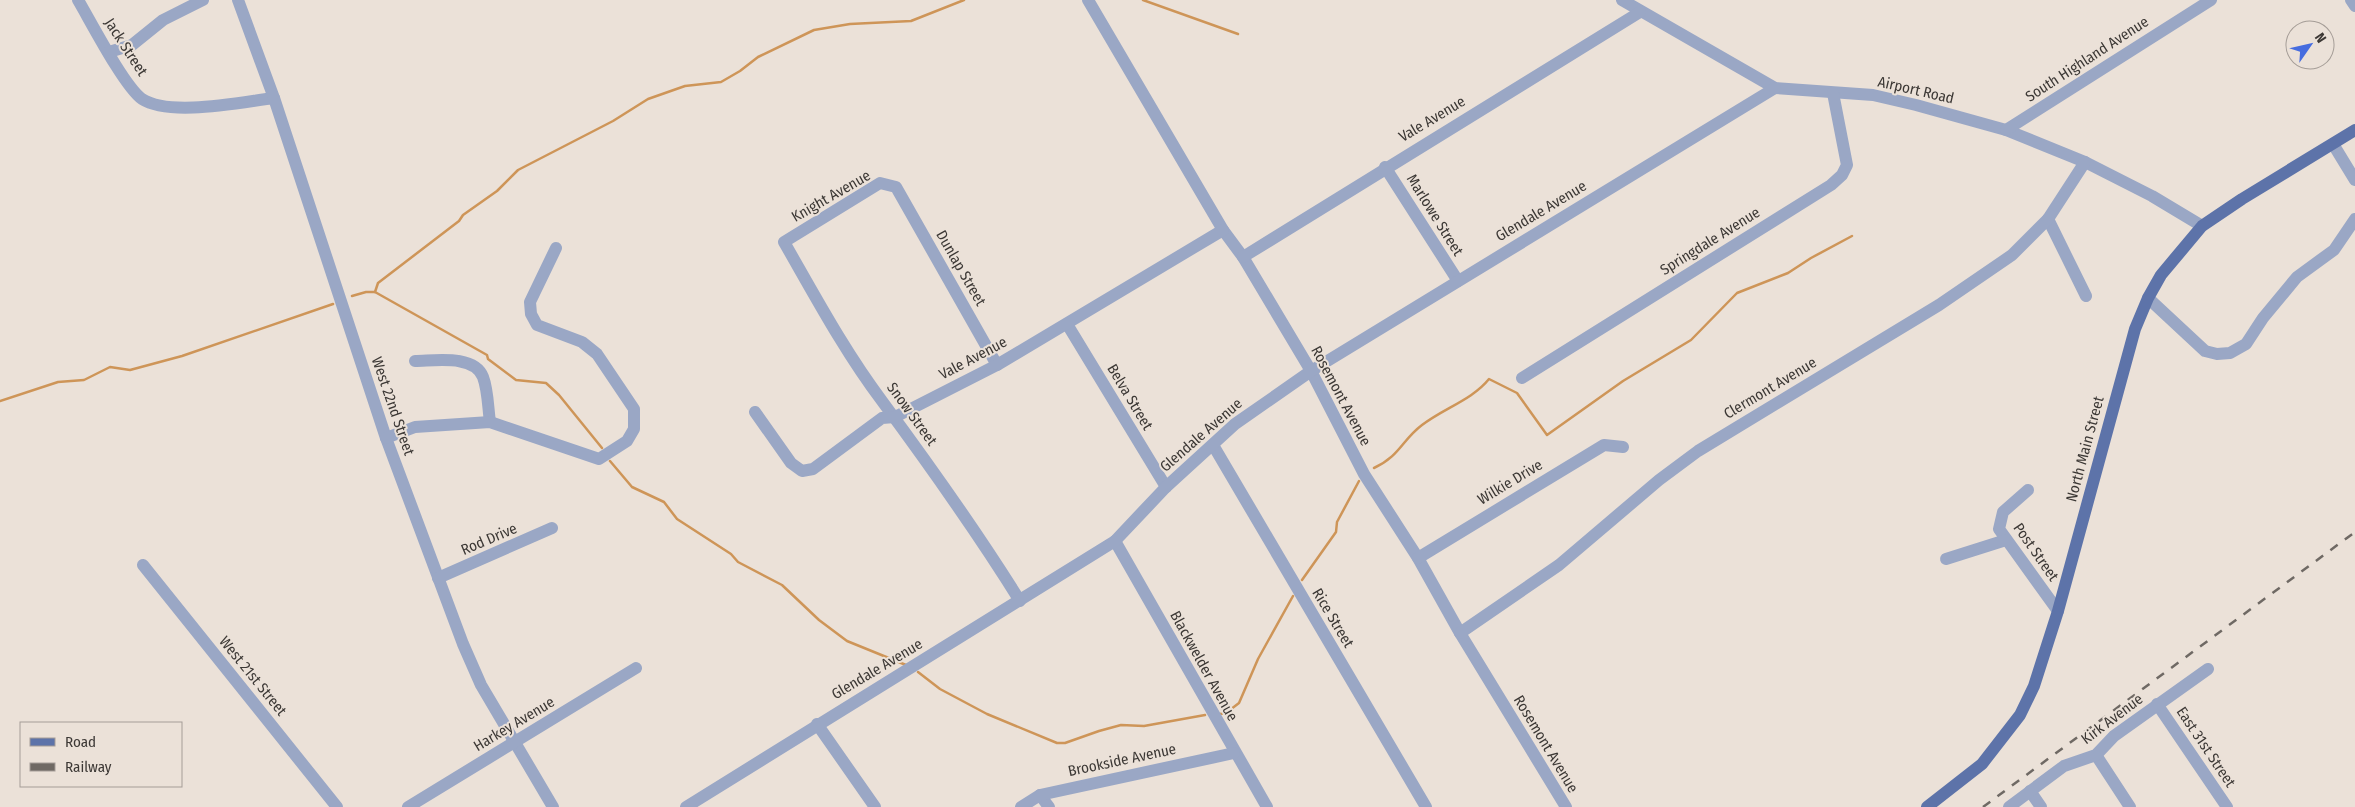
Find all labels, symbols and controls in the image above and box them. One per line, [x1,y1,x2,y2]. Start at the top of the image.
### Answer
street label: South Highland Avenue [2022,12,2152,106]
street label: Jack Street [101,15,151,79]
north arrow [2285,20,2335,70]
text: N [2311,30,2330,46]
street label: Airport Road [1876,73,1956,107]
street label: Vale Avenue [1396,92,1468,146]
street label: Knight Avenue [788,166,874,226]
street label: Marlowe Street [1403,171,1467,259]
street label: Glendale Avenue [1492,177,1590,245]
street label: Springdale Avenue [1657,203,1763,279]
street label: Dunlap Street [932,227,990,309]
street label: Vale Avenue [936,333,1010,383]
street label: Rosemont Avenue [1307,343,1375,449]
street label: Clermont Avenue [1720,353,1820,423]
street label: West 22nd Street [368,354,418,458]
street label: Belva Street [1103,361,1157,433]
street label: Snow Street [883,379,941,449]
street label: Glendale Avenue [1156,394,1246,476]
street label: North Main Street [2062,394,2108,504]
street label: Wilkie Drive [1474,456,1546,508]
street label: Rod Drive [458,519,520,559]
street label: Post Street [2009,519,2063,585]
street label: Rice Street [1308,585,1358,651]
street label: Blackwelder Avenue [1166,608,1242,724]
street label: West 21st Street [215,633,291,720]
street label: Glendale Avenue [828,635,926,703]
street label: Kirk Avenue [2078,690,2146,748]
street label: Rosemont Avenue [1510,692,1582,796]
street label: Harkey Avenue [470,693,558,755]
street label: East 31st Street [2173,703,2239,791]
legend [20,722,182,787]
text: Road [65,733,96,751]
street label: Brookside Avenue [1066,740,1178,780]
text: Railway [65,758,112,776]

